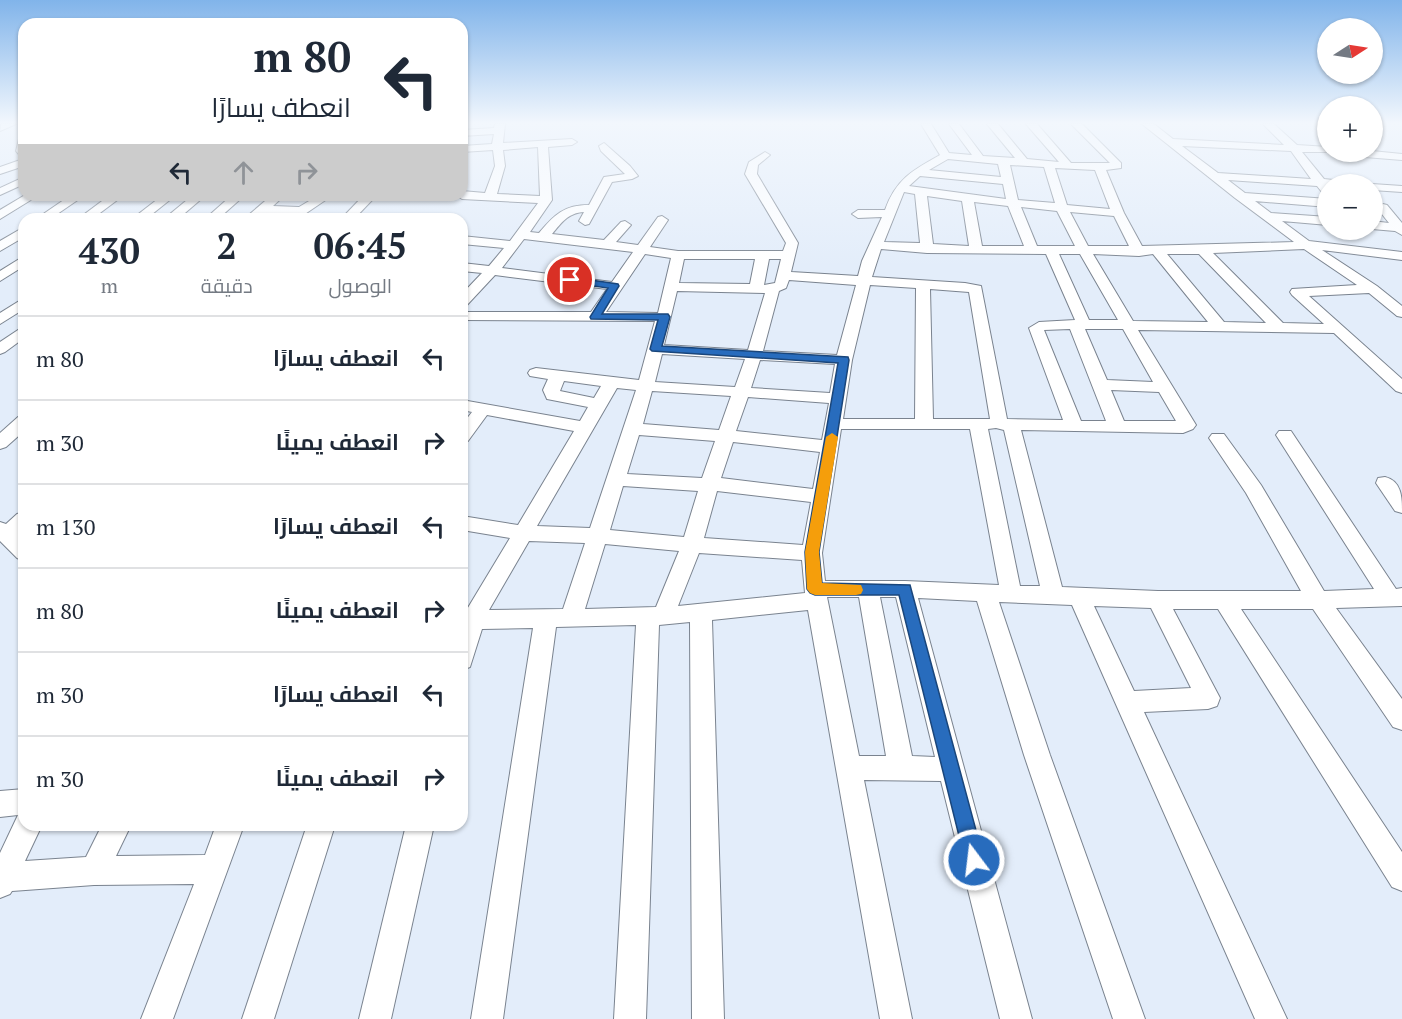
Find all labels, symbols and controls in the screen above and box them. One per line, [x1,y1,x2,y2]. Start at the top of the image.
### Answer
north arrow [1317,18,1383,84]
map controls [1317,18,1383,240]
text: 80 m [253,28,351,84]
icon: left [372,42,450,120]
text: انعطف يسارًا [211,89,351,125]
button: + [1317,96,1383,162]
icon: left [164,156,197,189]
icon: ahead [227,156,260,189]
icon: right [290,156,323,189]
button: − [1317,174,1383,240]
text: 2 [217,222,237,269]
text: 06:45 [313,222,407,269]
text: 430 [79,227,140,274]
pin [544,254,595,305]
icon: arrive [553,263,586,296]
text: m [101,272,118,299]
text: دقيقة [201,272,253,299]
text: الوصول [328,272,392,299]
icon: left [417,342,450,375]
text: انعطف يسارًا [273,343,399,372]
text: 80 m [36,344,84,373]
icon: right [417,426,450,459]
text: انعطف يمينًا [276,427,399,456]
text: 30 m [36,428,84,457]
icon: left [417,510,450,543]
text: انعطف يسارًا [273,511,399,540]
text: 130 m [36,512,96,541]
icon: right [417,594,450,627]
text: انعطف يمينًا [276,595,399,624]
text: 80 m [36,596,84,625]
icon: left [417,678,450,711]
text: انعطف يسارًا [273,679,399,708]
text: 30 m [36,680,84,709]
icon: right [417,762,450,795]
text: انعطف يمينًا [276,763,399,792]
text: 30 m [36,764,84,793]
position arrow [942,828,1006,892]

